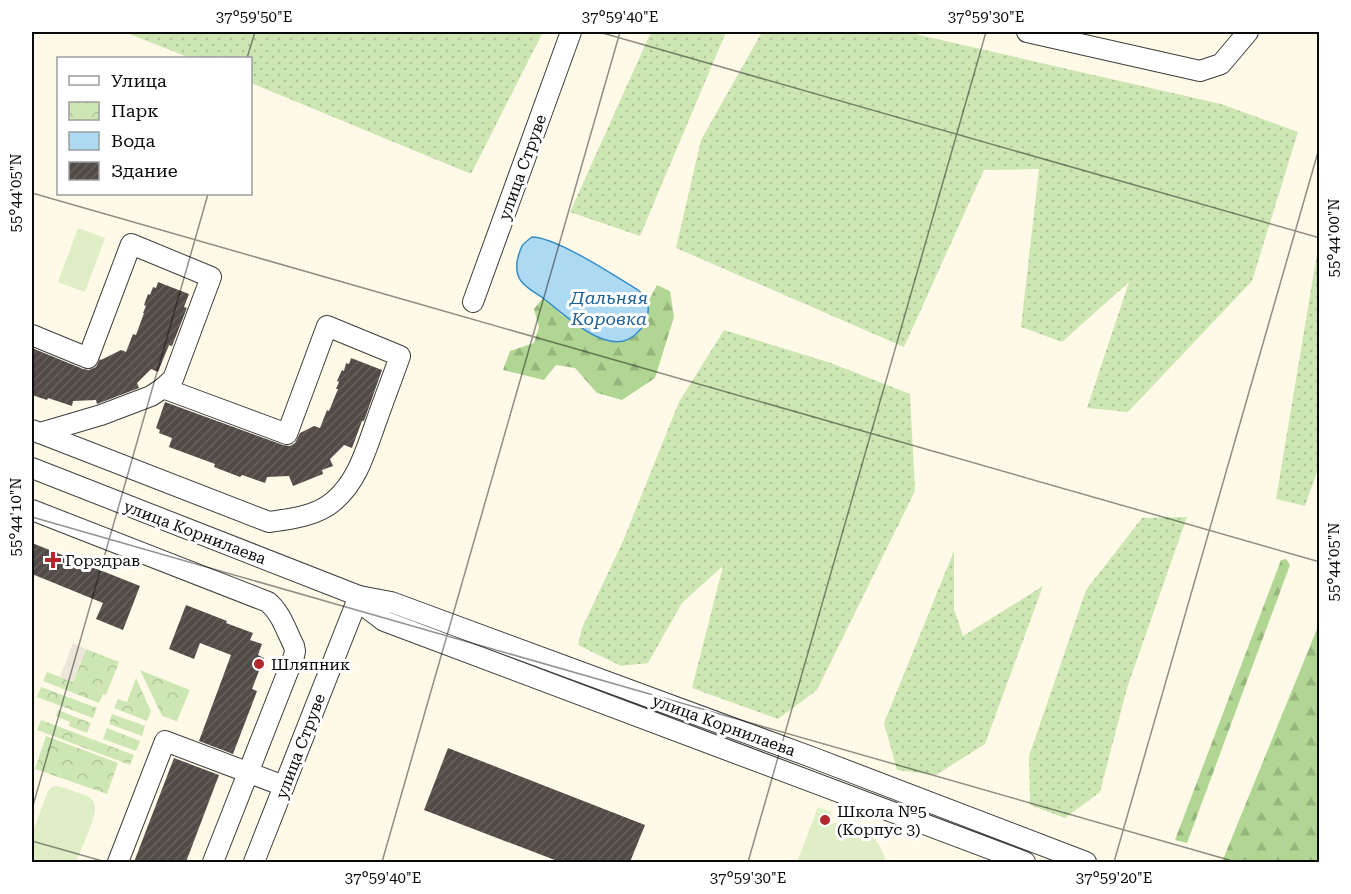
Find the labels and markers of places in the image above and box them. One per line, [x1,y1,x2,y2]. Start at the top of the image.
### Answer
place label: Горздрав [65,551,140,570]
marker: Горздрав [46,553,60,567]
place label: Шляпник [271,655,350,674]
marker: Шляпник [252,657,266,671]
place label: Школа №5 (Корпус 3) [837,802,927,839]
marker: Школа №5 (Корпус 3) [818,813,832,827]

